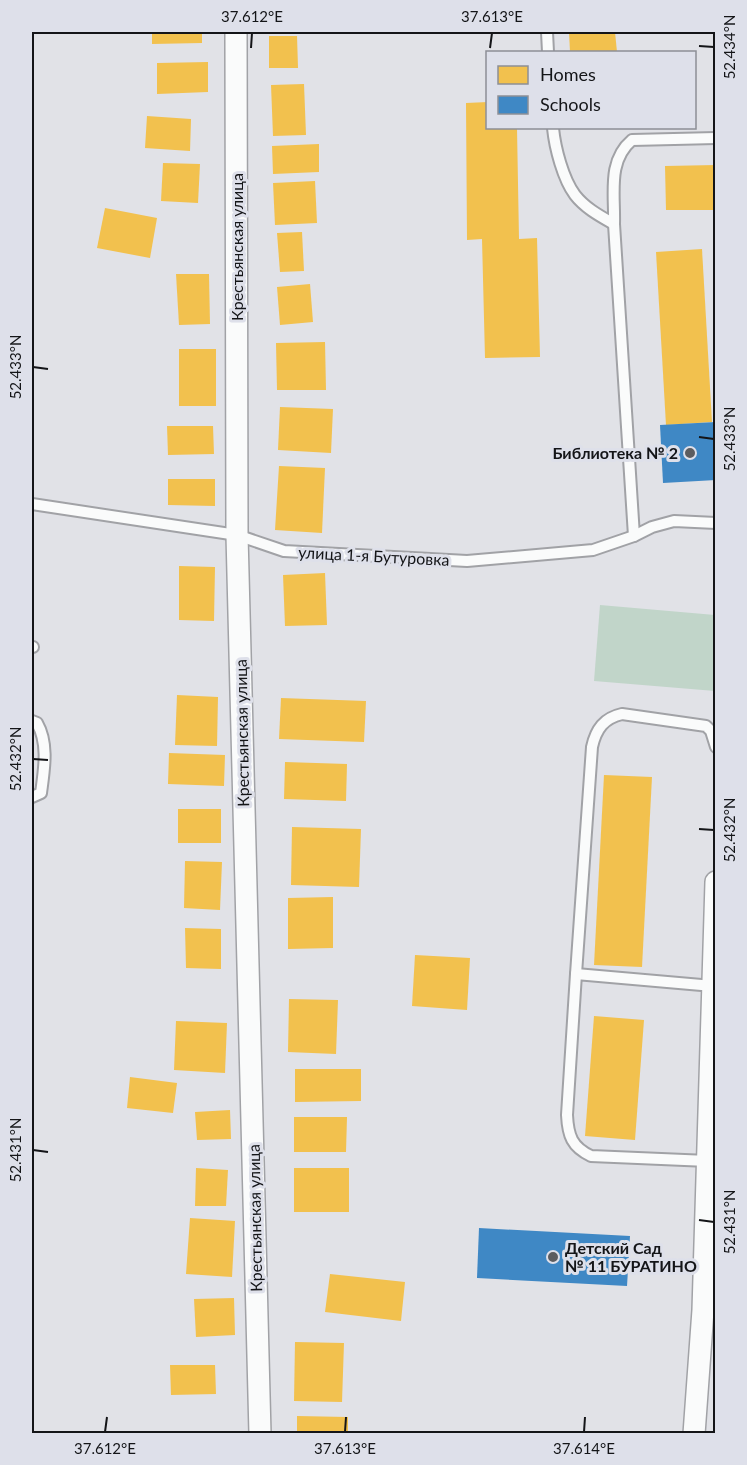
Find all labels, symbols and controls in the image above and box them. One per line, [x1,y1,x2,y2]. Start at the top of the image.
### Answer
text: 37.612°E [221,7,283,25]
text: 37.613°E [461,7,523,25]
text: 52.434°N [720,15,738,79]
legend [486,51,696,129]
text: Homes [540,63,596,85]
text: Schools [540,93,601,115]
street label: Крестьянская улица [227,173,246,321]
text: 52.433°N [6,335,24,399]
text: 52.433°N [720,407,738,471]
place label: Библиотека № 2 [552,443,678,462]
marker: Библиотека № 2 [683,446,697,460]
street label: улица 1-я Бутуровка [298,542,450,569]
street label: Крестьянская улица [231,659,252,807]
text: 52.432°N [6,727,24,791]
text: 52.432°N [720,798,738,862]
text: 52.431°N [6,1118,24,1182]
street label: Крестьянская улица [244,1144,265,1292]
text: 52.431°N [720,1190,738,1254]
place label: Детский Сад № 11 БУРАТИНО [565,1238,697,1275]
marker: Детский Сад № 11 БУРАТИНО [546,1250,560,1264]
text: 37.612°E [74,1439,136,1457]
text: 37.613°E [314,1439,376,1457]
text: 37.614°E [553,1439,615,1457]

